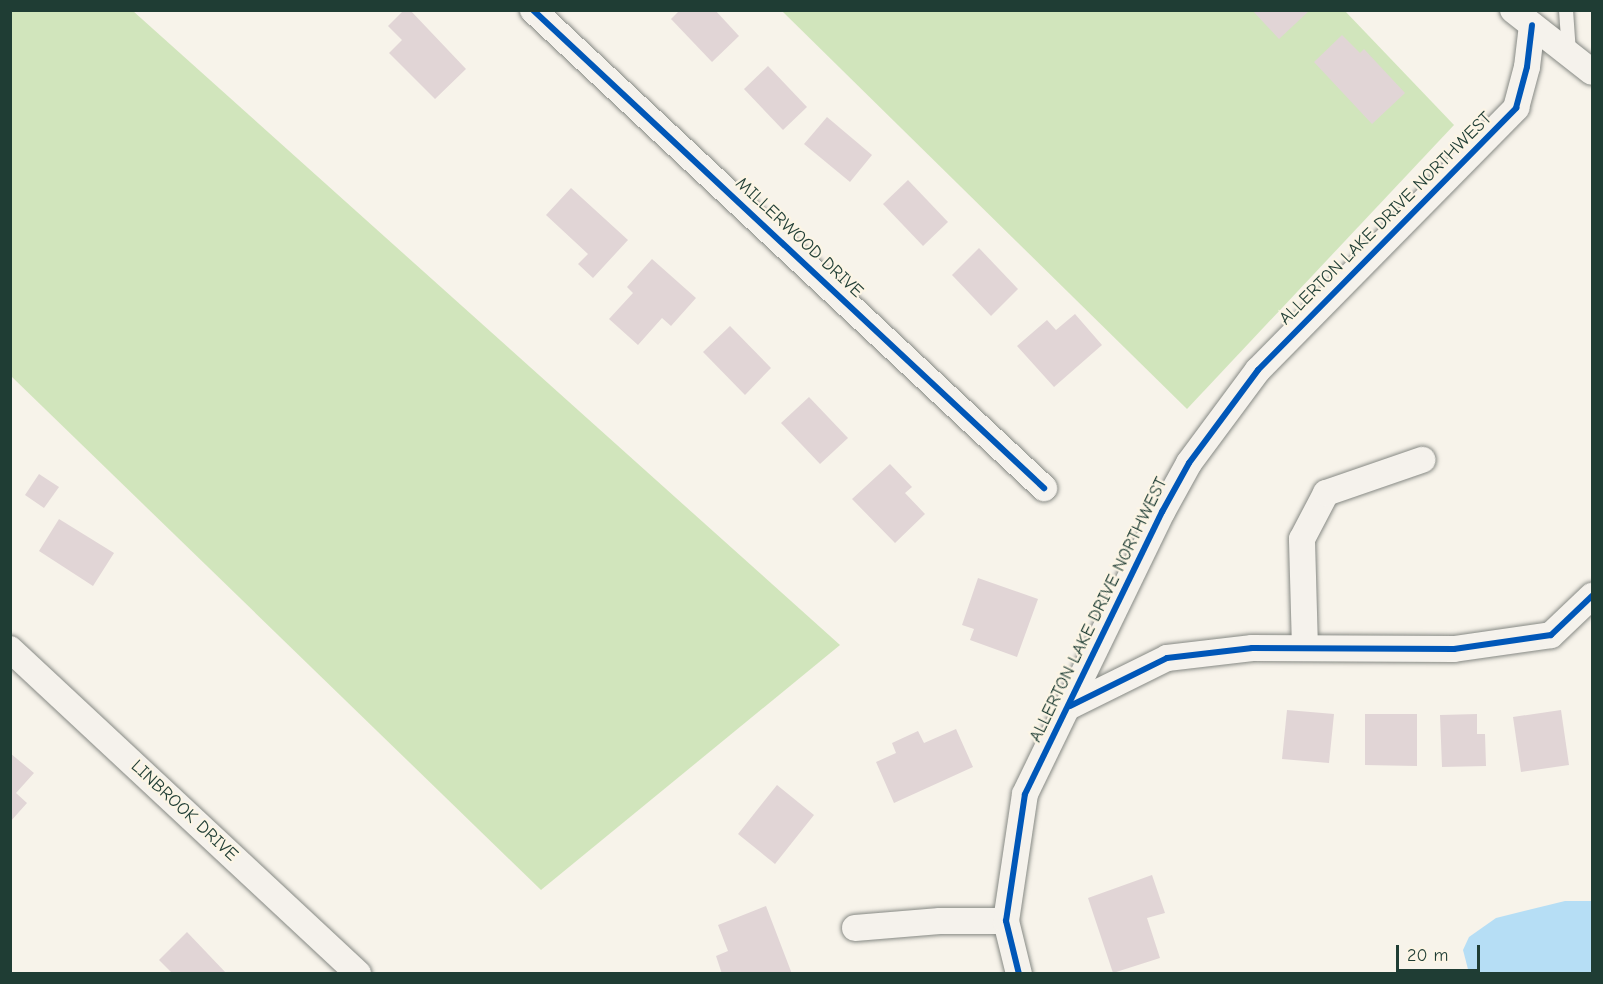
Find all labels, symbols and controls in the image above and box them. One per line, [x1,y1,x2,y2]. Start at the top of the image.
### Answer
street label: ALLERTON LAKE DRIVE NORTHWEST [1275,108,1497,330]
street label: MILLERWOOD DRIVE [731,173,867,303]
street label: ALLERTON LAKE DRIVE NORTHWEST [1025,474,1173,746]
street label: LINBROOK DRIVE [126,756,242,866]
scale bar [1399,933,1483,971]
text: 20 m [1407,945,1448,966]

